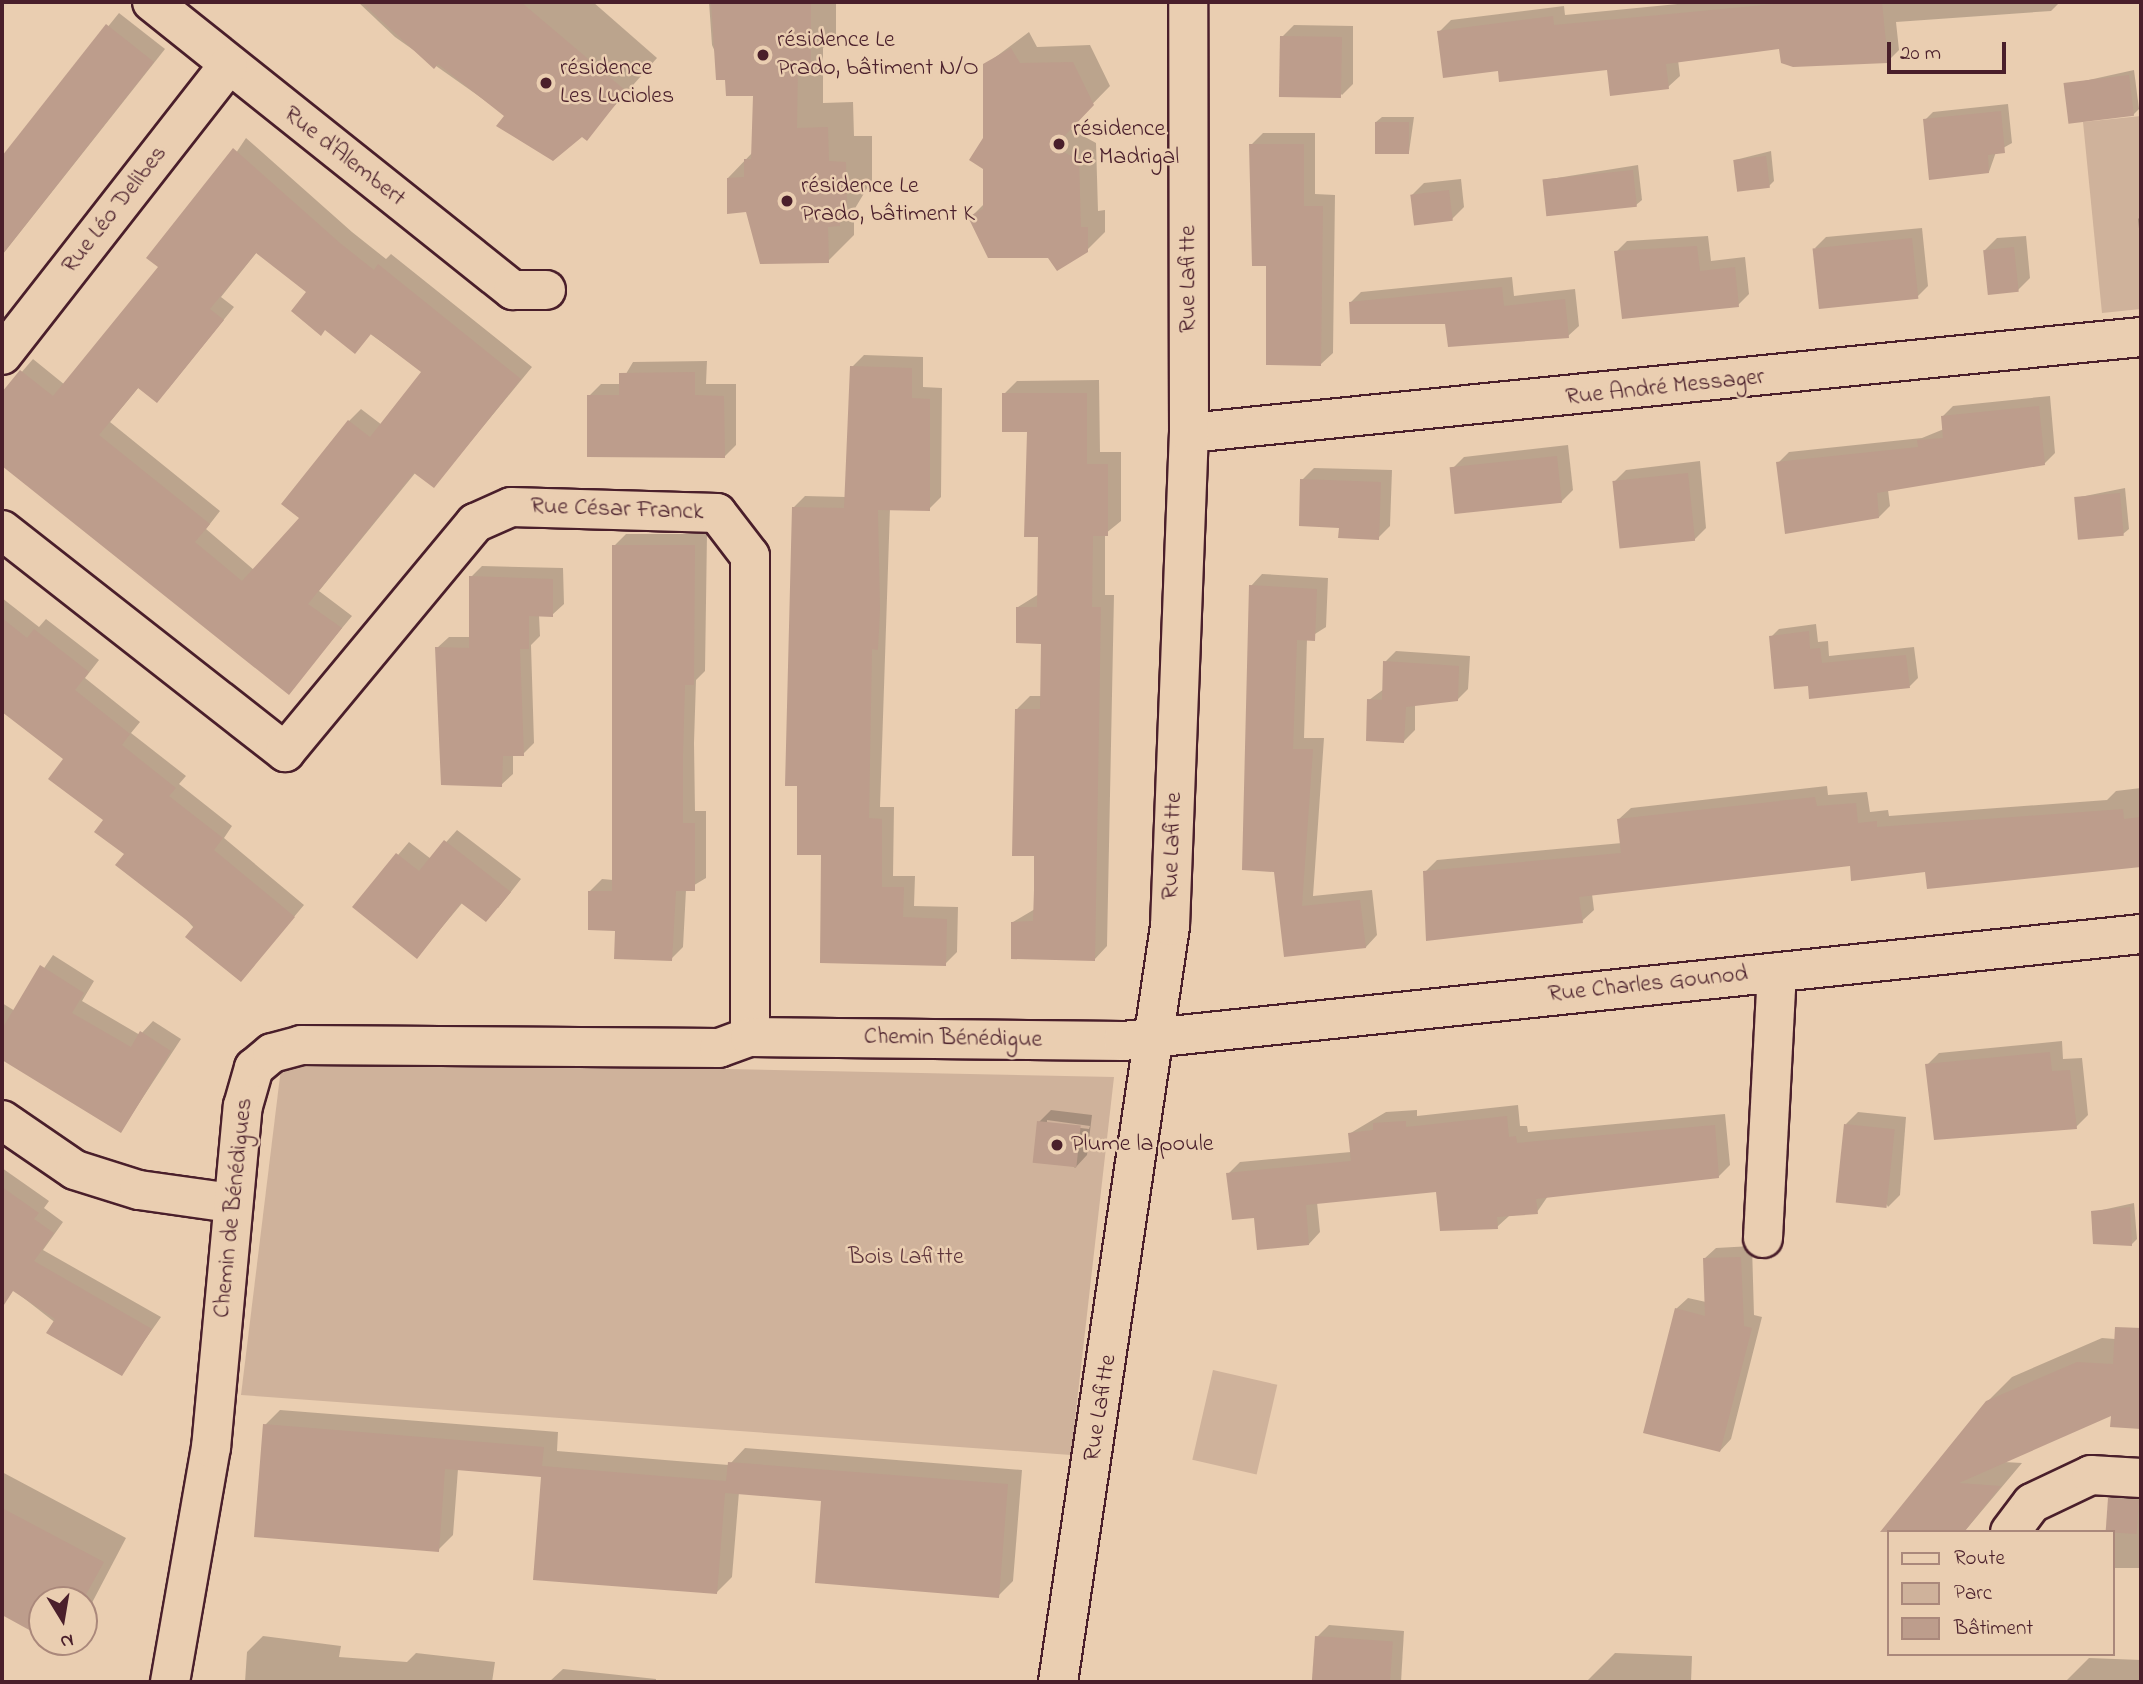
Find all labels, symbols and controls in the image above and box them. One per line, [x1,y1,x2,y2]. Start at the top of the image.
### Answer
place label: résidence Le Prado, bâtiment N/O [777,27,979,83]
scale bar [1891,28,2010,72]
text: 20 m [1900,39,1941,69]
marker: résidence Le Prado, bâtiment N/O [755,47,771,63]
place label: résidence Les Lucioles [560,55,674,111]
marker: résidence Les Lucioles [538,75,554,91]
street label: Rue d'Alembert [277,100,411,214]
place label: résidence Le Madrigal [1073,116,1179,172]
marker: résidence Le Madrigal [1051,136,1067,152]
street label: Rue Léo Delibes [56,140,174,280]
place label: résidence Le Prado, bâtiment K [801,173,975,229]
marker: résidence Le Prado, bâtiment K [779,193,795,209]
street label: Rue Lafitte [1175,225,1203,333]
street label: Rue André Messager [1564,363,1766,413]
street label: Rue César Franck [530,493,704,527]
street label: Rue Lafitte [1157,792,1189,900]
street label: Rue Charles Gounod [1547,960,1749,1010]
street label: Chemin Bénédigue [863,1023,1043,1055]
street label: Chemin de Bénédigues [208,1097,260,1319]
place label: Plume la poule [1071,1131,1213,1159]
marker: Plume la poule [1049,1137,1065,1153]
park label: Bois Lafitte [848,1244,964,1272]
street label: Rue Lafitte [1078,1352,1124,1464]
legend [1888,1530,2115,1656]
text: Route [1954,1544,2005,1574]
text: Parc [1954,1579,1992,1609]
north arrow [28,1586,98,1656]
text: Bâtiment [1954,1614,2033,1644]
text: N [58,1626,76,1655]

